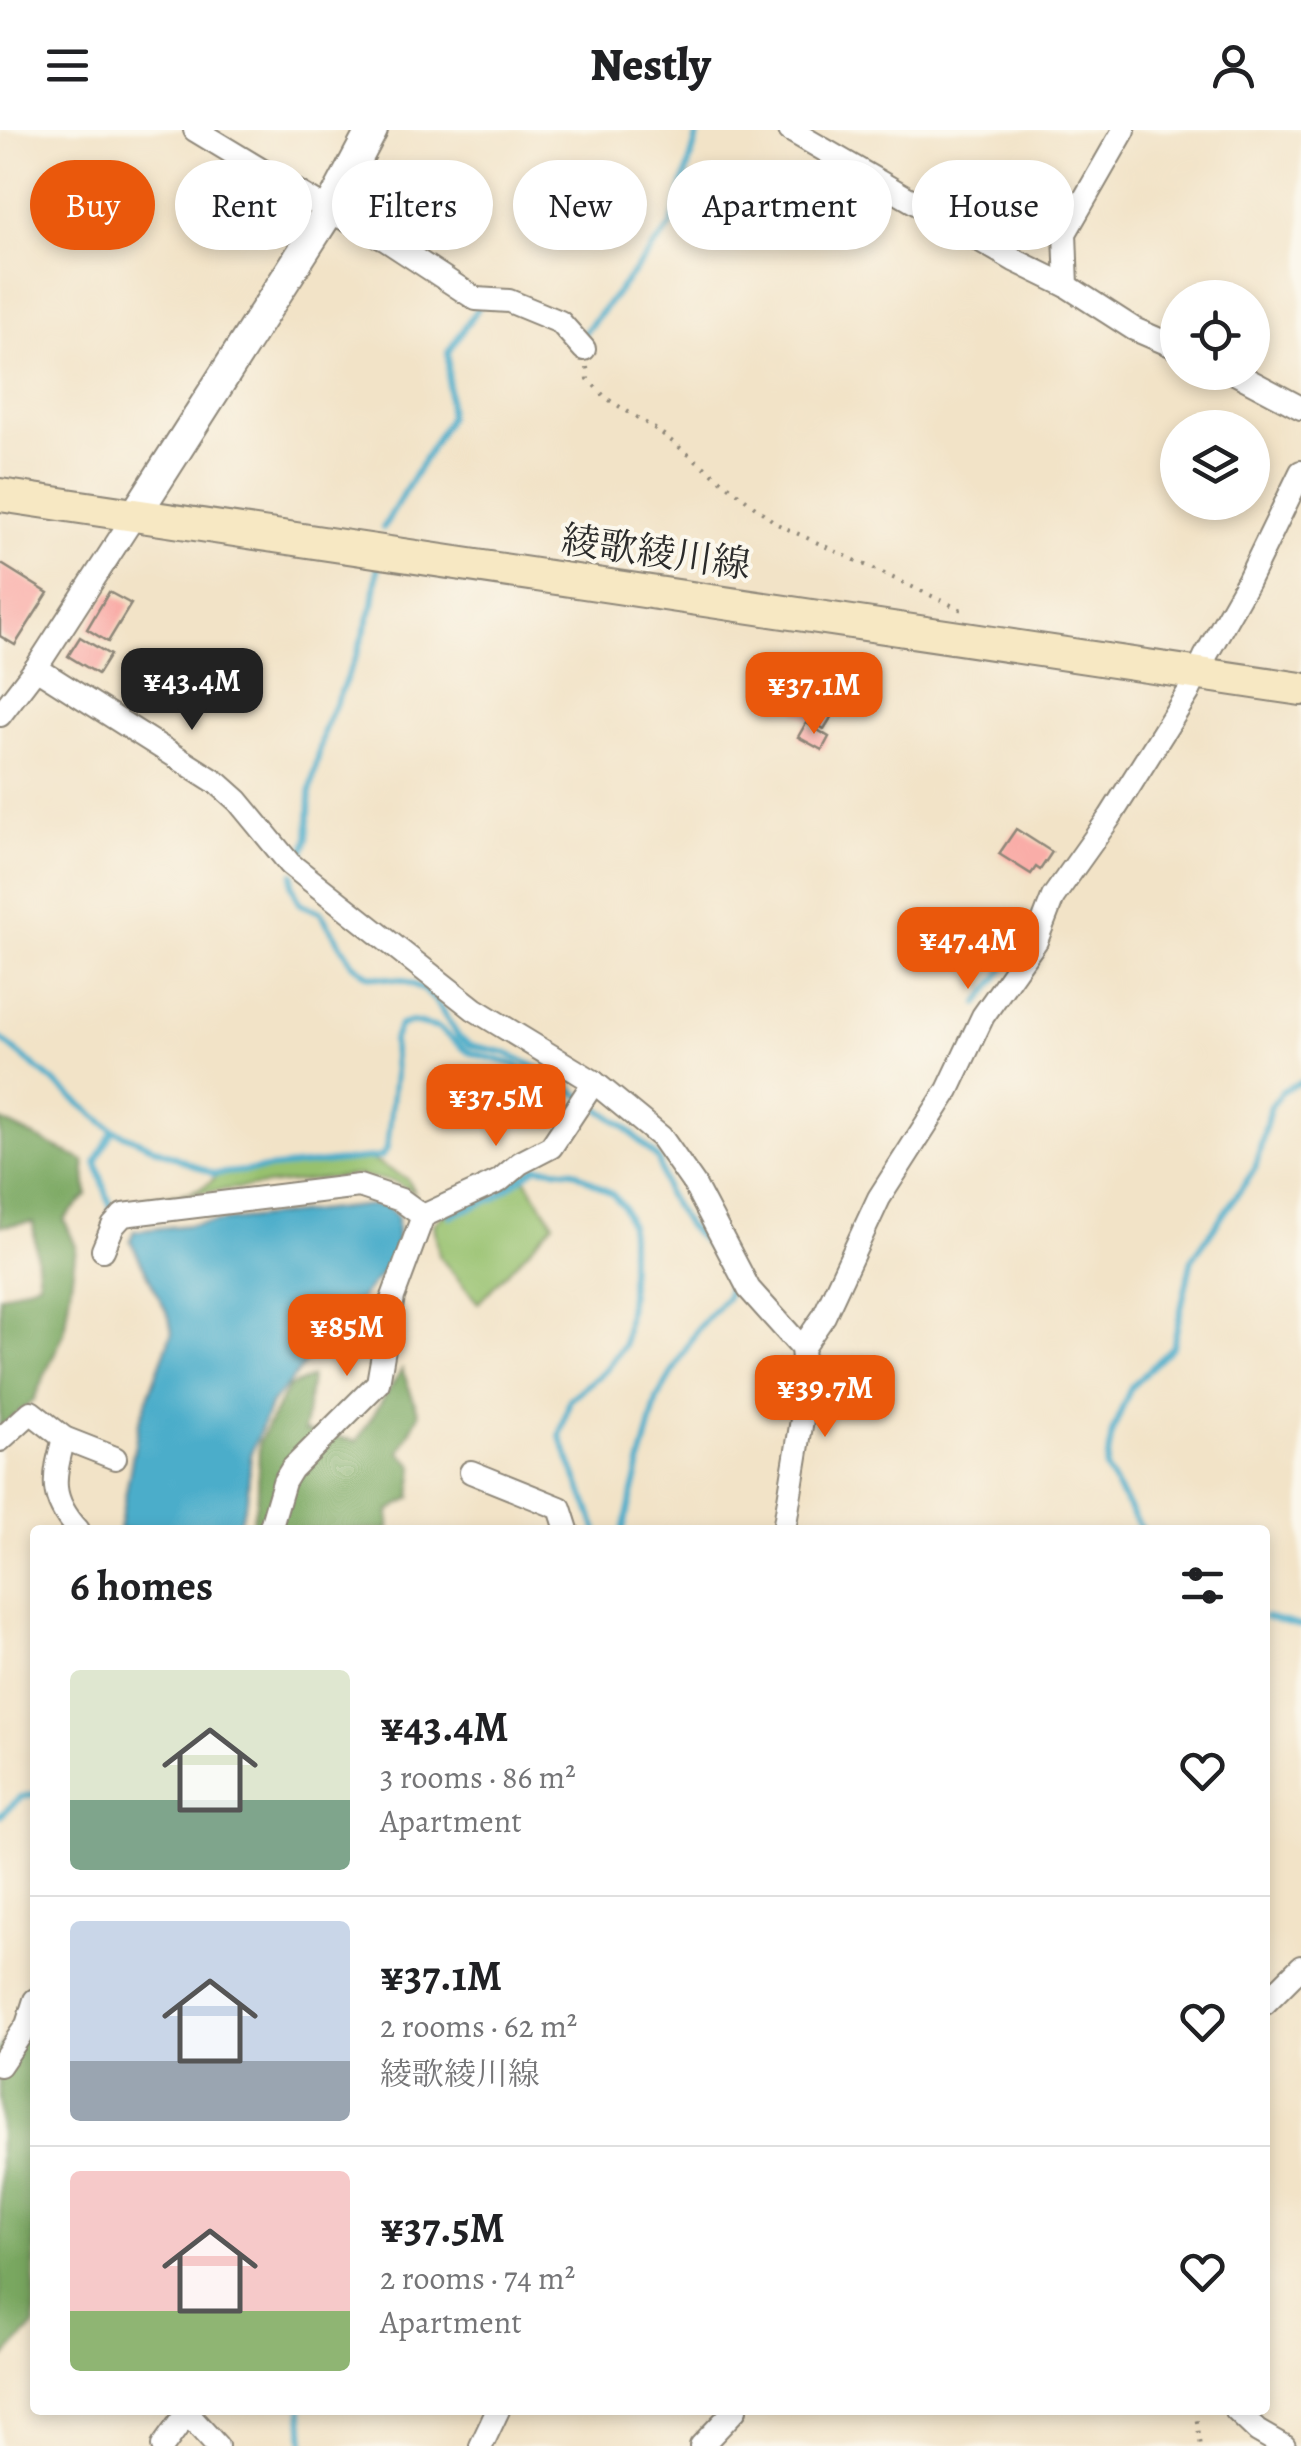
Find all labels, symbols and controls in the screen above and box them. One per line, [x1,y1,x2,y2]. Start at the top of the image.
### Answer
text: Nestly [590,34,711,96]
icon: menu [40,38,95,93]
icon: person [1206,38,1261,93]
chip: Buy [30,160,155,250]
chip: Rent [175,160,312,250]
chip: Filters [332,160,493,250]
chip: New [513,160,647,250]
chip: Apartment [667,160,892,250]
chip: House [912,160,1074,250]
map controls [1160,280,1270,520]
button: locate [1160,280,1270,390]
button: layers [1160,410,1270,520]
street label: 綾歌綾川線 [558,513,754,591]
pin: ¥43.4M [111,648,273,733]
pin: ¥37.1M [733,652,895,737]
text: ¥43.4M [143,658,241,702]
text: ¥37.1M [768,662,860,706]
pin: ¥47.4M [887,907,1049,992]
text: ¥47.4M [919,917,1017,961]
pin: ¥37.5M [415,1064,577,1149]
text: ¥37.5M [448,1074,544,1118]
pin: ¥85M [288,1294,406,1379]
text: ¥85M [310,1304,384,1348]
pin: ¥39.7M [744,1355,906,1440]
text: ¥39.7M [777,1365,873,1409]
text: 6 homes [70,1557,213,1614]
icon: filters [1175,1558,1230,1613]
text: ¥43.4M [380,1698,509,1755]
icon: home [150,1710,270,1830]
icon: heart [1175,1743,1230,1798]
text: 3 rooms · 86 m² [380,1755,576,1799]
text: Apartment [380,1799,522,1843]
text: ¥37.1M [380,1947,502,2004]
icon: home [150,1961,270,2081]
icon: heart [1175,1994,1230,2049]
text: 2 rooms · 62 m² [380,2004,577,2048]
text: 綾歌綾川線 [380,2052,540,2096]
text: ¥37.5M [380,2199,505,2256]
icon: home [150,2211,270,2331]
icon: heart [1175,2244,1230,2299]
text: 2 rooms · 74 m² [380,2256,575,2300]
text: Apartment [380,2300,522,2344]

